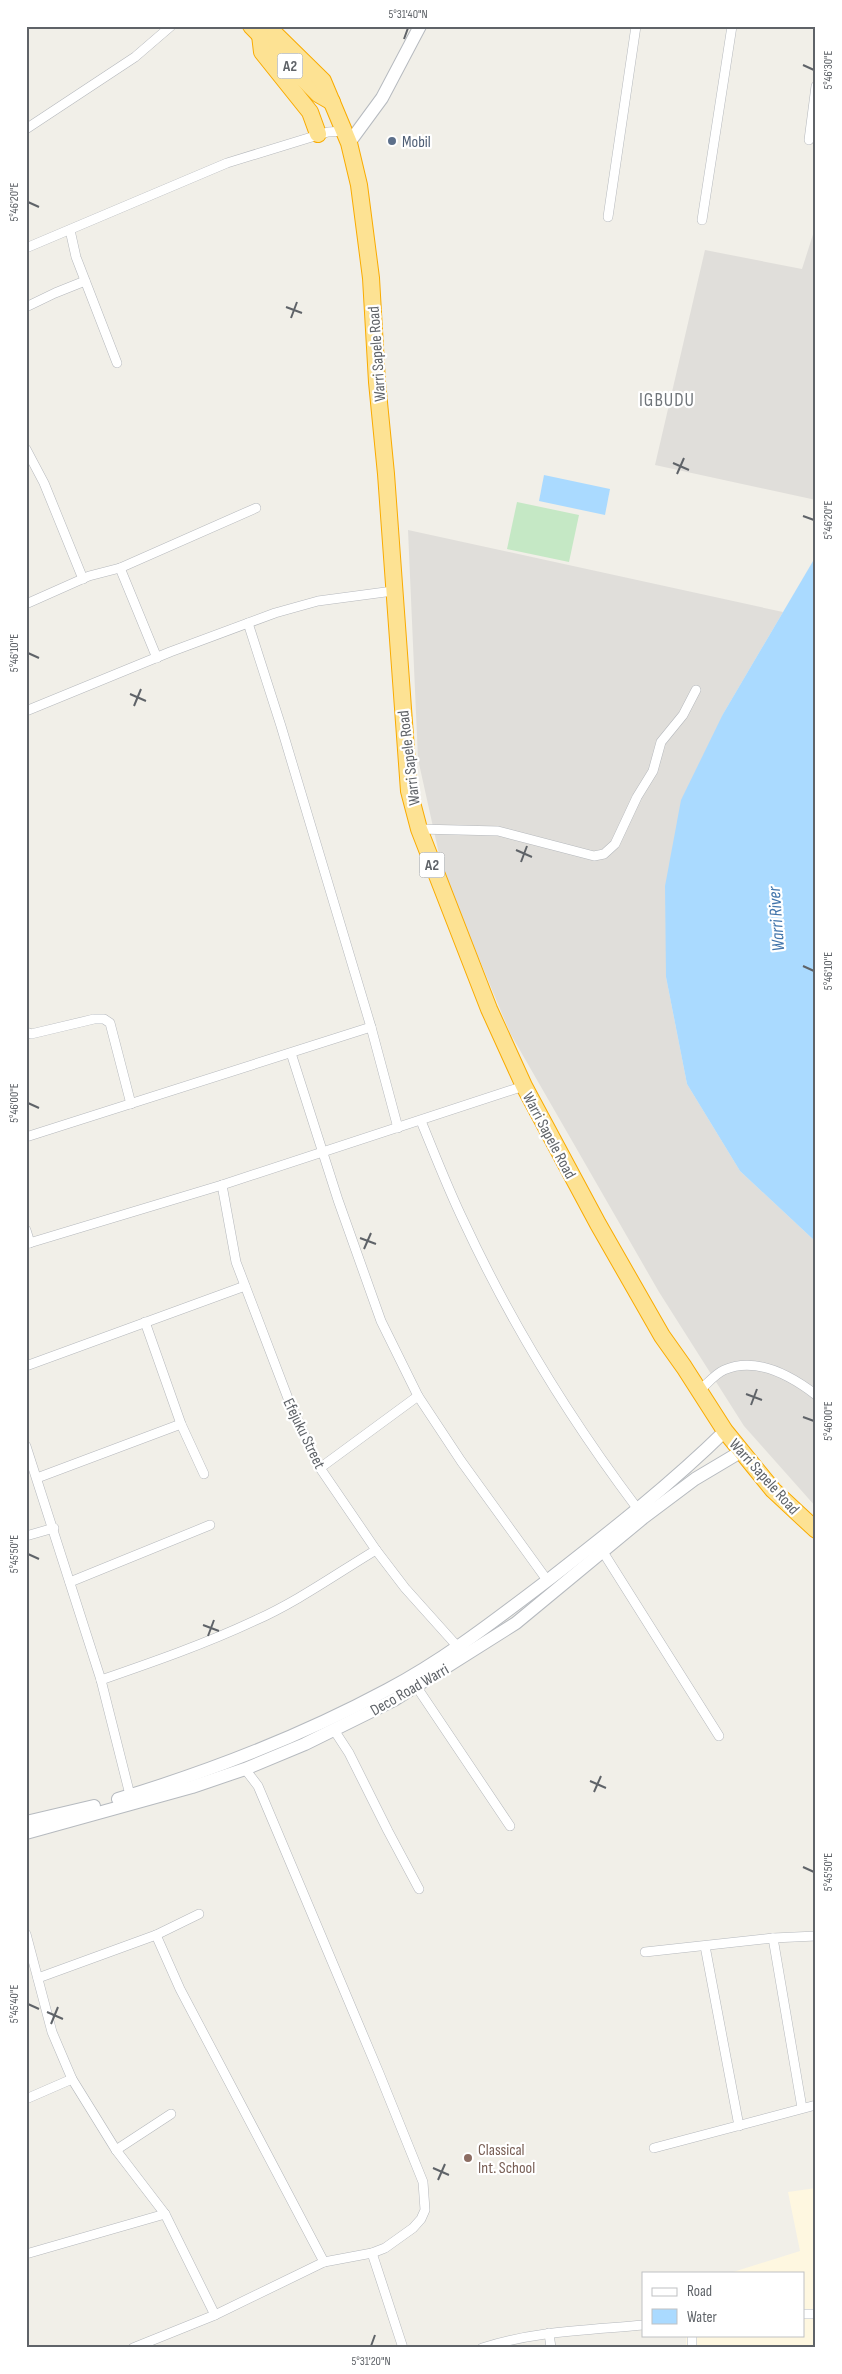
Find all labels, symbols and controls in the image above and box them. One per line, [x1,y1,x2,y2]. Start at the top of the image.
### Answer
text: 5°31'40"N [388,7,428,22]
text: 5°46'30"E [821,50,836,90]
road number: A2 [278,54,302,78]
place label: Mobil [402,133,431,152]
marker: Mobil [386,135,398,147]
text: 5°46'20"E [7,182,22,222]
street label: Warri Sapele Road [365,306,390,402]
district label: IGBUDU [639,389,695,412]
text: 5°46'20"E [821,500,836,540]
text: 5°46'10"E [7,634,22,672]
street label: Warri Sapele Road [394,709,425,806]
road number: A2 [420,852,444,878]
water label: Warri River [764,885,789,952]
text: 5°46'10"E [821,952,836,990]
text: 5°46'00"E [7,1083,22,1123]
street label: Warri Sapele Road [518,1089,579,1182]
street label: Efejuku Street [278,1395,329,1472]
text: 5°46'00"E [821,1401,836,1441]
street label: Warri Sapele Road [725,1435,803,1519]
text: 5°45'50"E [7,1535,22,1573]
street label: Deco Road Warri [367,1660,452,1720]
text: 5°45'50"E [821,1853,836,1891]
text: 5°45'40"E [7,1985,22,2023]
place label: Classical Int. School [478,2141,535,2178]
marker: Classical Int. School [462,2152,474,2164]
legend [642,2272,804,2336]
text: Road [687,2282,712,2301]
text: Water [687,2308,718,2327]
text: 5°31'20"N [351,2354,391,2369]

